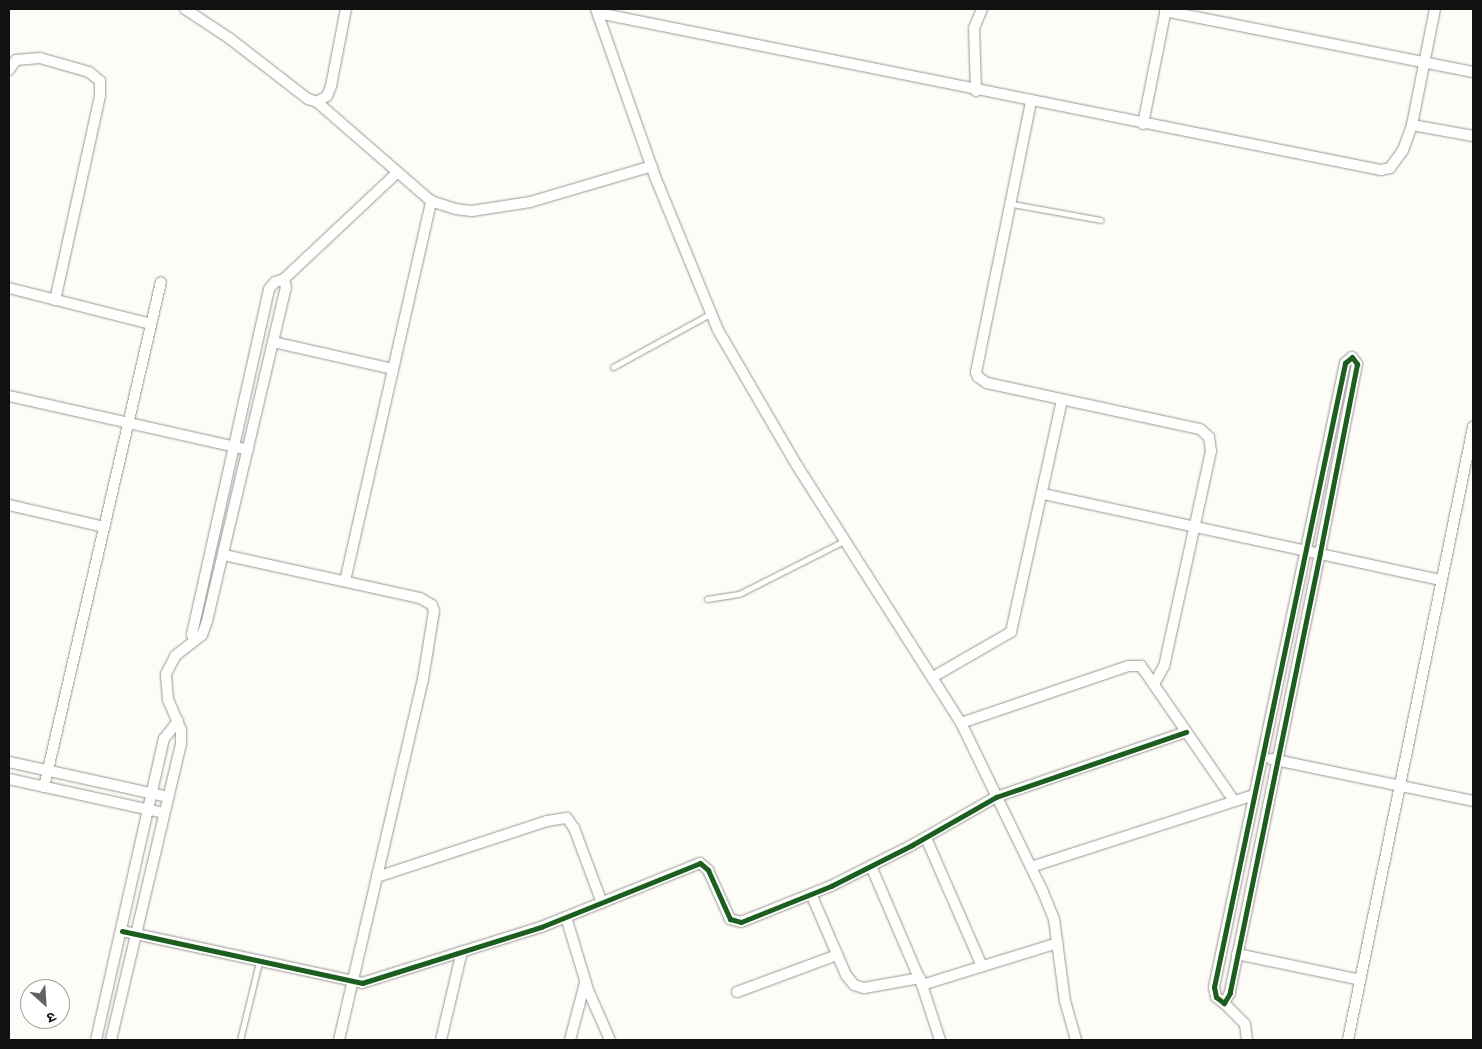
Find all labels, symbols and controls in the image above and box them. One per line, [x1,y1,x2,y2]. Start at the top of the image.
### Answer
north arrow [20,979,70,1029]
text: उ [43,1006,60,1028]

